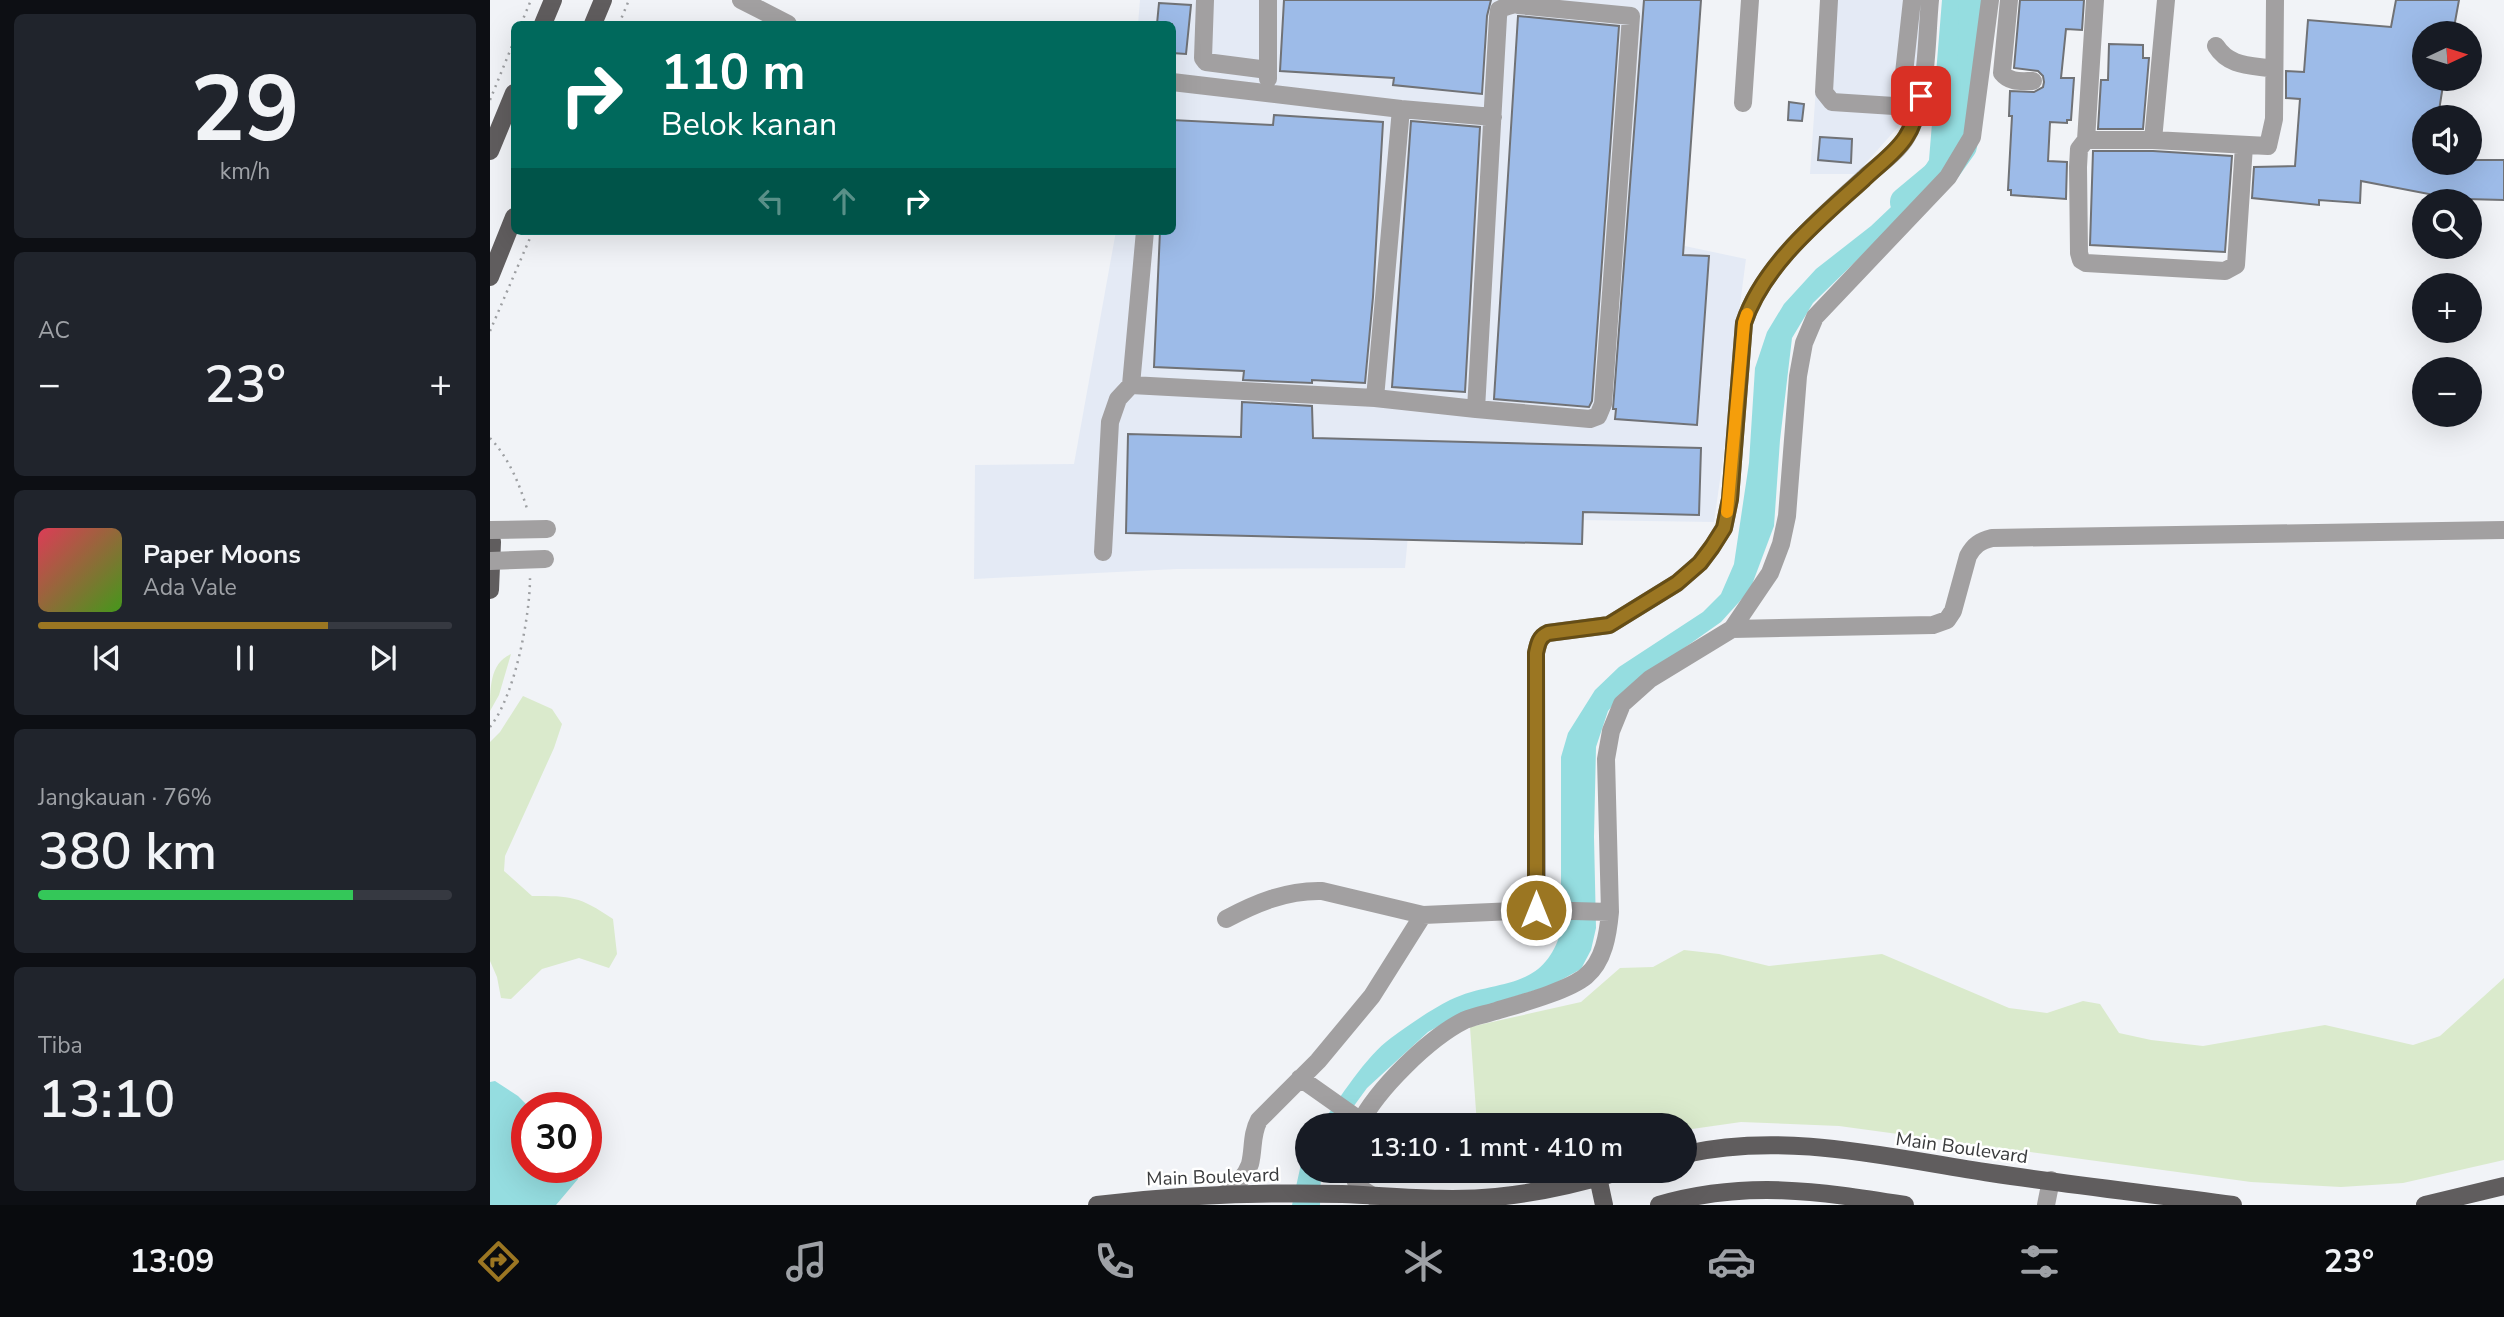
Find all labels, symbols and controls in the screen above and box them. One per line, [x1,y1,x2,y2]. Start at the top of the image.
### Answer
north arrow [2412,21,2482,91]
map controls [2412,21,2482,427]
text: 110 m [661,39,805,106]
text: 29 [190,48,300,172]
icon: right [546,49,637,140]
pin [1891,66,1951,126]
icon: arrive [1902,77,1940,115]
text: Belok kanan [661,103,837,146]
button: sound [2412,105,2482,175]
text: km/h [220,156,270,187]
icon: left [752,182,790,220]
icon: ahead [825,182,863,220]
icon: right [898,182,936,220]
button: search [2412,189,2482,259]
button: + [2412,273,2482,343]
text: AC [38,315,70,346]
text: 23° [204,349,286,420]
button: − [2412,357,2482,427]
text: − [38,359,61,410]
text: + [429,359,452,410]
text: Paper Moons [143,537,301,572]
text: Ada Vale [143,572,237,603]
icon: previous [88,639,126,677]
icon: pause [226,639,264,677]
icon: next [364,639,402,677]
text: Jangkauan · 76% [38,782,212,813]
text: 380 km [38,816,217,887]
position arrow [1499,873,1573,947]
text: Tiba [38,1030,83,1061]
text: 13:10 [38,1064,175,1135]
speed limit sign: 30 [511,1092,602,1183]
street label: Main Boulevard [1894,1126,2030,1170]
text: 13:10 · 1 mnt · 410 m [1369,1130,1623,1165]
street label: Main Boulevard [1146,1162,1280,1192]
icon: directions [474,1237,523,1286]
icon: music [782,1237,831,1286]
icon: phone [1090,1237,1139,1286]
icon: climate [1399,1237,1448,1286]
icon: car [1707,1237,1756,1286]
icon: filters [2015,1237,2064,1286]
text: 13:09 [130,1240,214,1283]
text: 23° [2324,1240,2374,1283]

